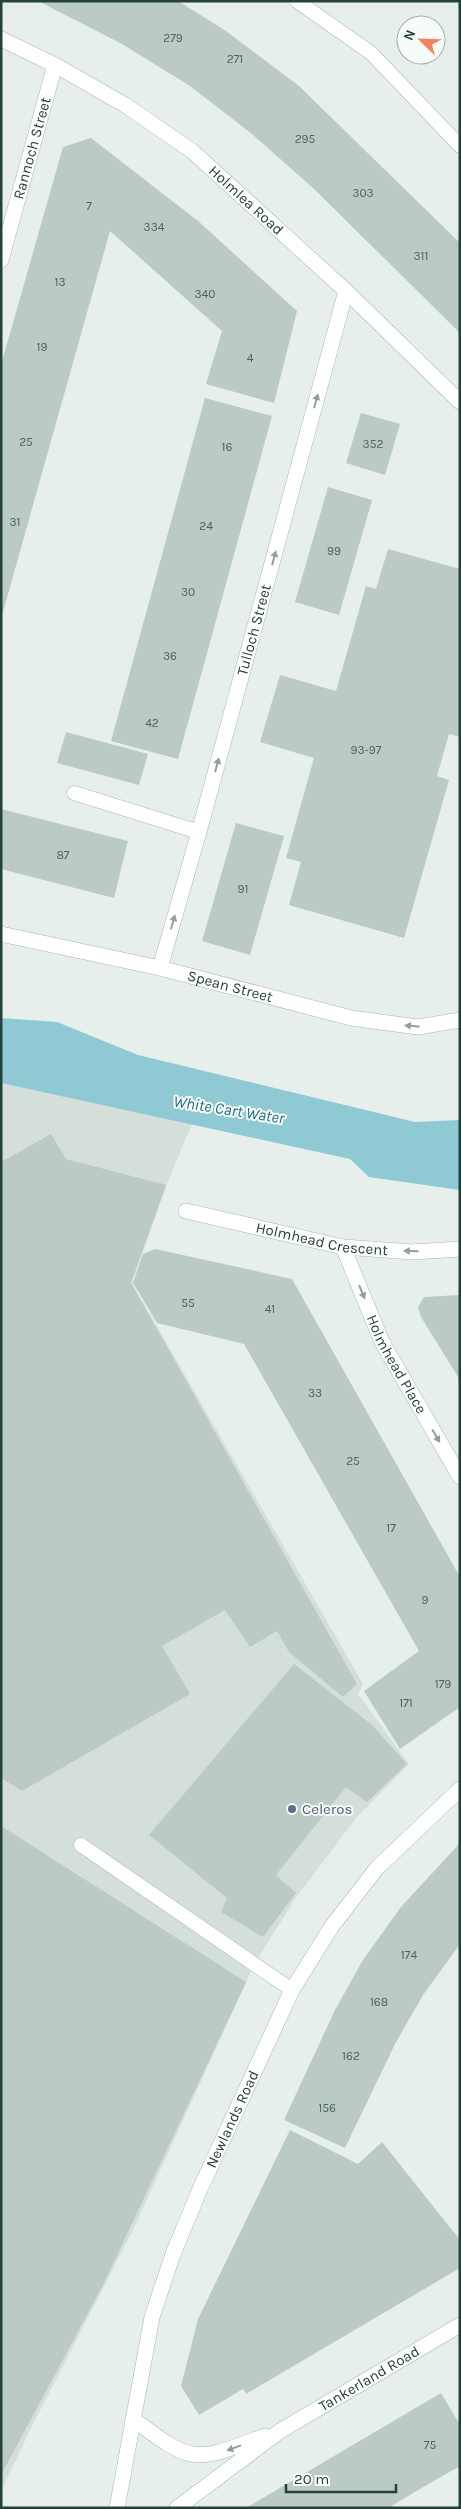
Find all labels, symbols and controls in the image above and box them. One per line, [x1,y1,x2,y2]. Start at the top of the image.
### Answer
north arrow [396,15,446,65]
text: N [400,27,419,43]
house number: 279 [163,31,183,45]
house number: 271 [227,52,243,66]
street label: Rannoch Street [9,95,55,201]
house number: 295 [295,132,316,146]
street label: Holmlea Road [205,162,287,239]
house number: 303 [352,186,374,200]
house number: 7 [86,199,92,213]
house number: 334 [144,220,165,234]
house number: 311 [413,249,429,263]
house number: 13 [54,275,66,289]
house number: 340 [195,287,215,301]
house number: 19 [37,340,47,354]
house number: 4 [247,351,254,365]
one-way arrow [312,393,320,408]
house number: 25 [19,435,33,449]
house number: 352 [363,437,383,451]
house number: 16 [222,440,233,454]
house number: 31 [9,515,21,529]
house number: 24 [199,519,213,533]
house number: 99 [327,544,341,558]
one-way arrow [270,550,278,565]
street label: Tulloch Street [233,582,275,677]
house number: 30 [181,585,195,599]
house number: 36 [163,649,177,663]
house number: 42 [145,716,159,730]
house number: 93-97 [351,743,382,757]
one-way arrow [214,758,222,773]
house number: 87 [56,848,70,862]
house number: 91 [238,882,248,896]
one-way arrow [170,914,178,929]
street label: Spean Street [185,967,275,1006]
one-way arrow [403,1022,419,1030]
water label: White Cart Water [172,1091,286,1128]
street label: Holmhead Crescent [254,1218,389,1259]
one-way arrow [403,1247,419,1255]
one-way arrow [358,1285,366,1299]
house number: 55 [181,1296,195,1310]
house number: 41 [265,1302,275,1316]
street label: Holmhead Place [363,1312,431,1417]
house number: 33 [308,1386,322,1400]
one-way arrow [432,1429,441,1443]
house number: 25 [346,1454,360,1468]
house number: 17 [386,1521,396,1535]
house number: 9 [422,1593,429,1607]
house number: 179 [435,1677,451,1691]
house number: 171 [399,1696,413,1710]
place label: Celeros [302,1800,352,1818]
marker: Celeros [286,1803,298,1815]
house number: 174 [401,1948,417,1962]
house number: 168 [370,1995,388,2009]
house number: 162 [342,2049,360,2063]
street label: Newlands Road [202,2068,263,2171]
house number: 156 [318,2101,336,2115]
street label: Tankerland Road [316,2342,423,2415]
house number: 75 [424,2438,436,2452]
one-way arrow [227,2445,242,2452]
scale bar [286,2462,396,2494]
text: 20 m [294,2470,329,2488]

